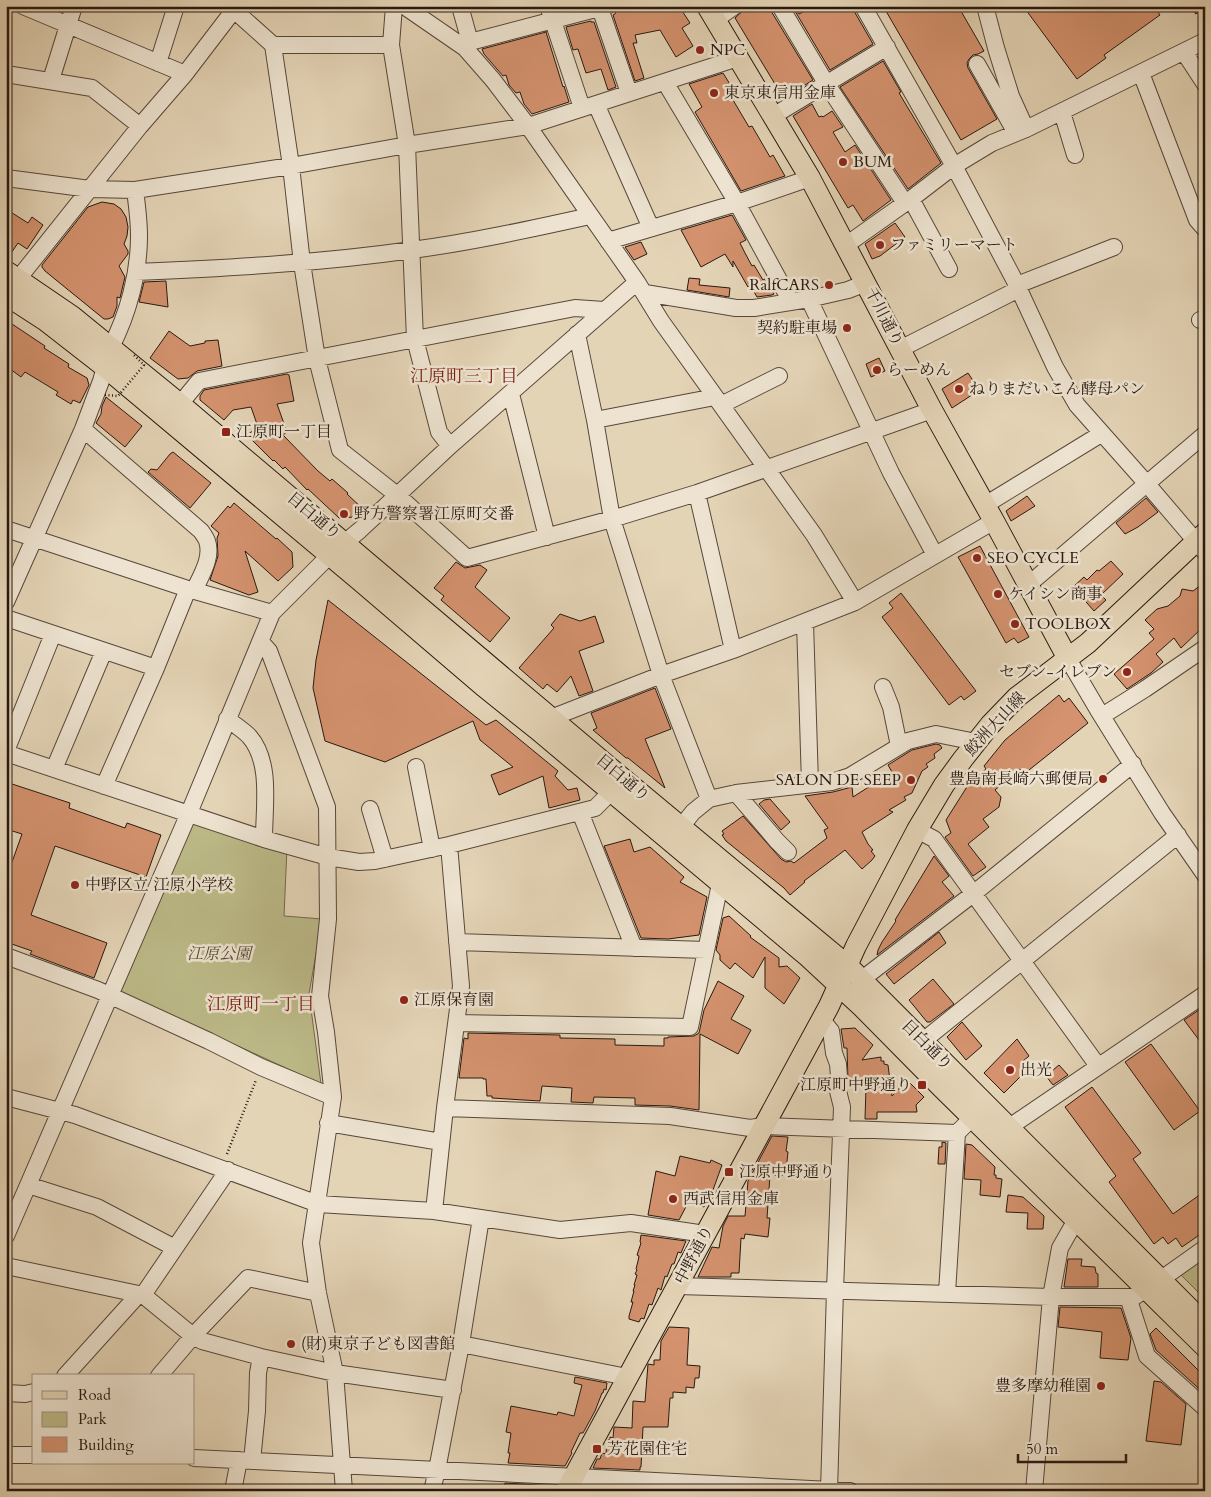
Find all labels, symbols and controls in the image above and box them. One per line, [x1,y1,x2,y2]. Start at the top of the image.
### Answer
place label: NPC [710,39,745,61]
marker: NPC [694,44,706,56]
place label: 東京東信用金庫 [724,82,836,104]
marker: 東京東信用金庫 [708,87,720,99]
place label: BUM [853,151,892,173]
marker: BUM [837,156,849,168]
place label: ファミリーマート [890,234,1018,256]
marker: ファミリーマート [874,239,886,251]
place label: RalfCARS [749,274,819,296]
marker: RalfCARS [823,279,835,291]
street label: 千川通り [860,283,908,351]
place label: 契約駐車場 [757,317,837,339]
marker: 契約駐車場 [841,322,853,334]
place label: らーめん [887,359,951,381]
district label: 江原町三丁目 [410,364,518,389]
marker: らーめん [871,364,883,376]
place label: ねりまだいこん酵母パン [969,378,1145,400]
marker: ねりまだいこん酵母パン [953,383,965,395]
place label: 江原町一丁目 [236,421,332,443]
marker: 江原町一丁目 [220,426,232,438]
street label: 目白通り [282,487,346,545]
place label: 野方警察署江原町交番 [354,503,514,525]
marker: 野方警察署江原町交番 [338,508,350,520]
place label: SEO CYCLE [987,547,1079,569]
marker: SEO CYCLE [971,552,983,564]
place label: ケイシン商事 [1008,583,1102,605]
marker: ケイシン商事 [992,588,1004,600]
place label: TOOLBOX [1025,613,1112,635]
marker: TOOLBOX [1009,618,1021,630]
place label: セブン-イレブン [999,661,1117,683]
marker: セブン-イレブン [1121,666,1133,678]
street label: 鮫洲大山線 [960,687,1030,761]
street label: 目白通り [591,749,655,807]
place label: 豊島南長崎六郵便局 [949,768,1093,790]
place label: SALON DE SEEP [776,769,901,791]
marker: 豊島南長崎六郵便局 [1097,773,1109,785]
marker: SALON DE SEEP [905,774,917,786]
place label: 中野区立 江原小学校 [85,874,233,896]
marker: 中野区立 江原小学校 [69,879,81,891]
park label: 江原公園 [187,943,254,965]
place label: 江原保育園 [414,989,494,1011]
district label: 江原町一丁目 [207,992,315,1017]
marker: 江原保育園 [398,994,410,1006]
street label: 目白通り [897,1015,957,1075]
place label: 出光 [1020,1059,1052,1081]
marker: 出光 [1004,1064,1016,1076]
place label: 江原町中野通り [800,1074,912,1096]
marker: 江原町中野通り [916,1079,928,1091]
place label: 江原中野通り [739,1161,835,1183]
marker: 江原中野通り [723,1166,735,1178]
place label: 西武信用金庫 [683,1188,779,1210]
marker: 西武信用金庫 [667,1193,679,1205]
street label: 中野通り [669,1222,719,1288]
place label: (財)東京子ども図書館 [301,1333,455,1355]
marker: (財)東京子ども図書館 [285,1338,297,1350]
legend [32,1374,195,1464]
place label: 豊多摩幼稚園 [995,1375,1091,1397]
marker: 豊多摩幼稚園 [1095,1380,1107,1392]
text: Road [78,1385,111,1405]
text: Park [78,1409,107,1429]
scale bar [1018,1432,1126,1464]
text: Building [78,1435,134,1455]
place label: 芳花園住宅 [607,1438,687,1460]
text: 50 m [1026,1439,1058,1459]
marker: 芳花園住宅 [591,1443,603,1455]

